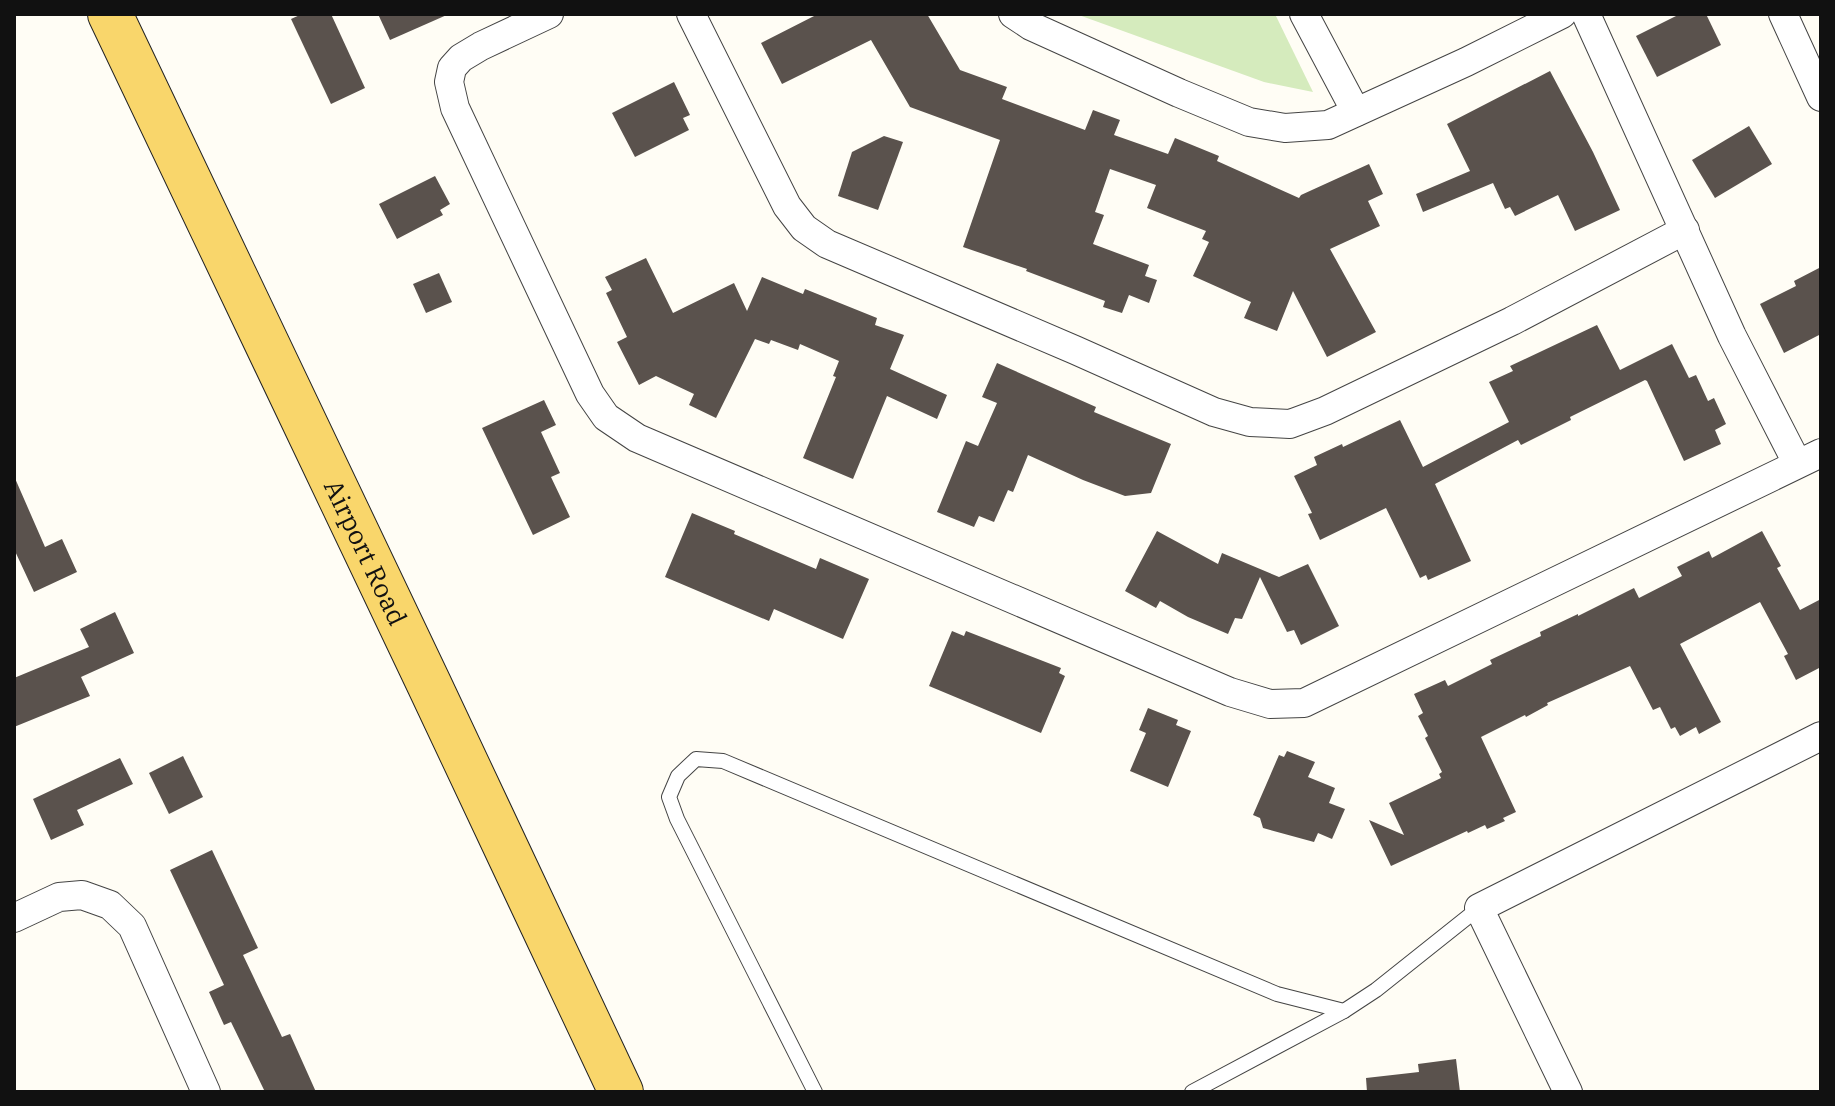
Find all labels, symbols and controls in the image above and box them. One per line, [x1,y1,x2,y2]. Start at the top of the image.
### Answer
street label: Airport Road [317,474,415,631]

